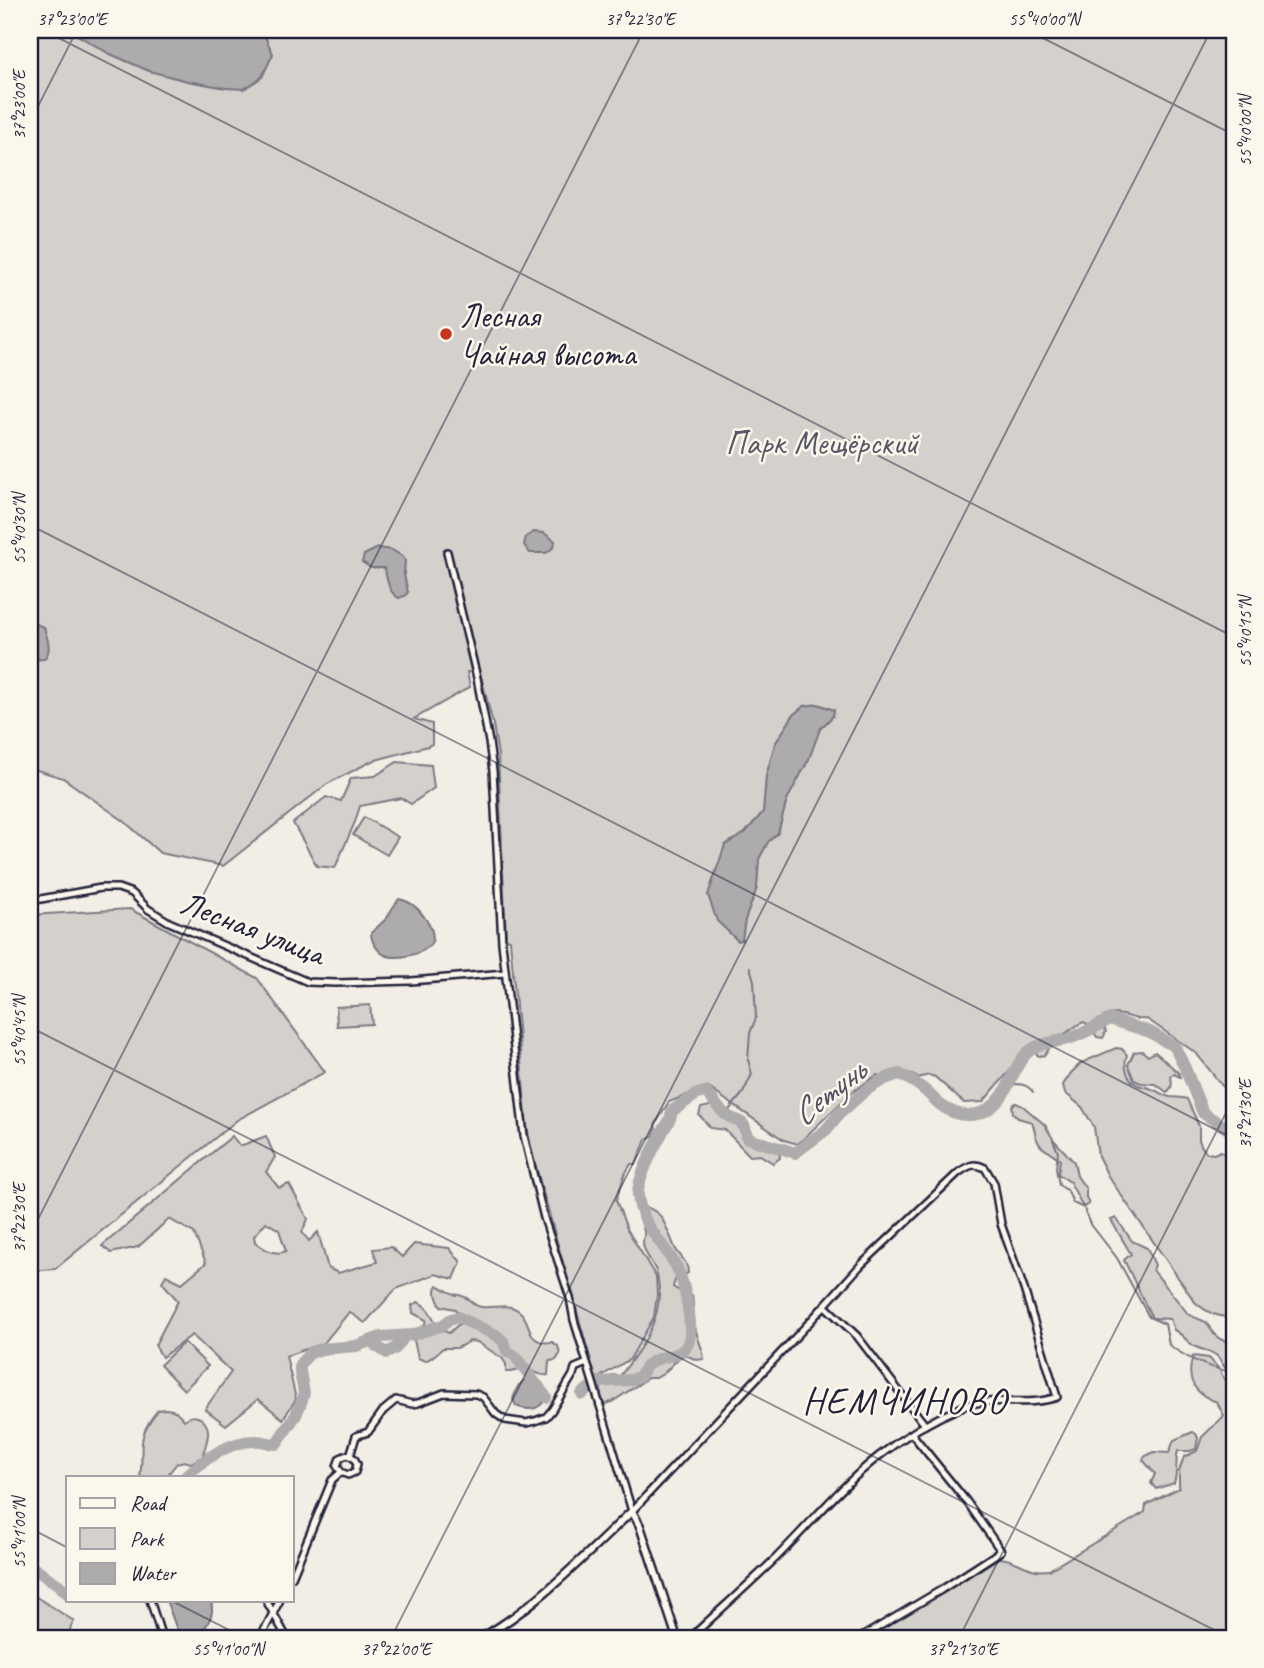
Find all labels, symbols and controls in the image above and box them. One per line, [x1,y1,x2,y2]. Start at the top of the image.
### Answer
text: 37°23'00"E [37,8,109,30]
text: 37°22'30"E [605,8,677,30]
text: 55°40'00"N [1009,8,1083,30]
text: 37°23'00"E [8,68,30,140]
text: 55°40'00"N [1234,92,1256,166]
place label: Лесная Чайная высота [460,295,637,375]
marker: Лесная Чайная высота [438,326,454,342]
park label: Парк Мещёрский [726,422,921,464]
text: 55°40'30"N [8,490,30,564]
text: 55°40'15"N [1234,593,1256,667]
street label: Лесная улица [175,881,333,975]
text: 55°40'45"N [8,992,30,1066]
water label: Сетунь [782,1047,878,1136]
text: 37°21'30"E [1234,1077,1256,1149]
text: 37°22'30"E [8,1181,30,1253]
district label: НЕМЧИНОВО [802,1377,1009,1424]
legend [66,1476,294,1602]
text: Road [130,1490,169,1516]
text: 55°41'00"N [8,1494,30,1568]
text: Park [130,1526,165,1552]
text: Water [130,1560,177,1586]
text: 55°41'00"N [193,1638,267,1660]
text: 37°22'00"E [361,1638,433,1660]
text: 37°21'30"E [928,1638,1000,1660]

